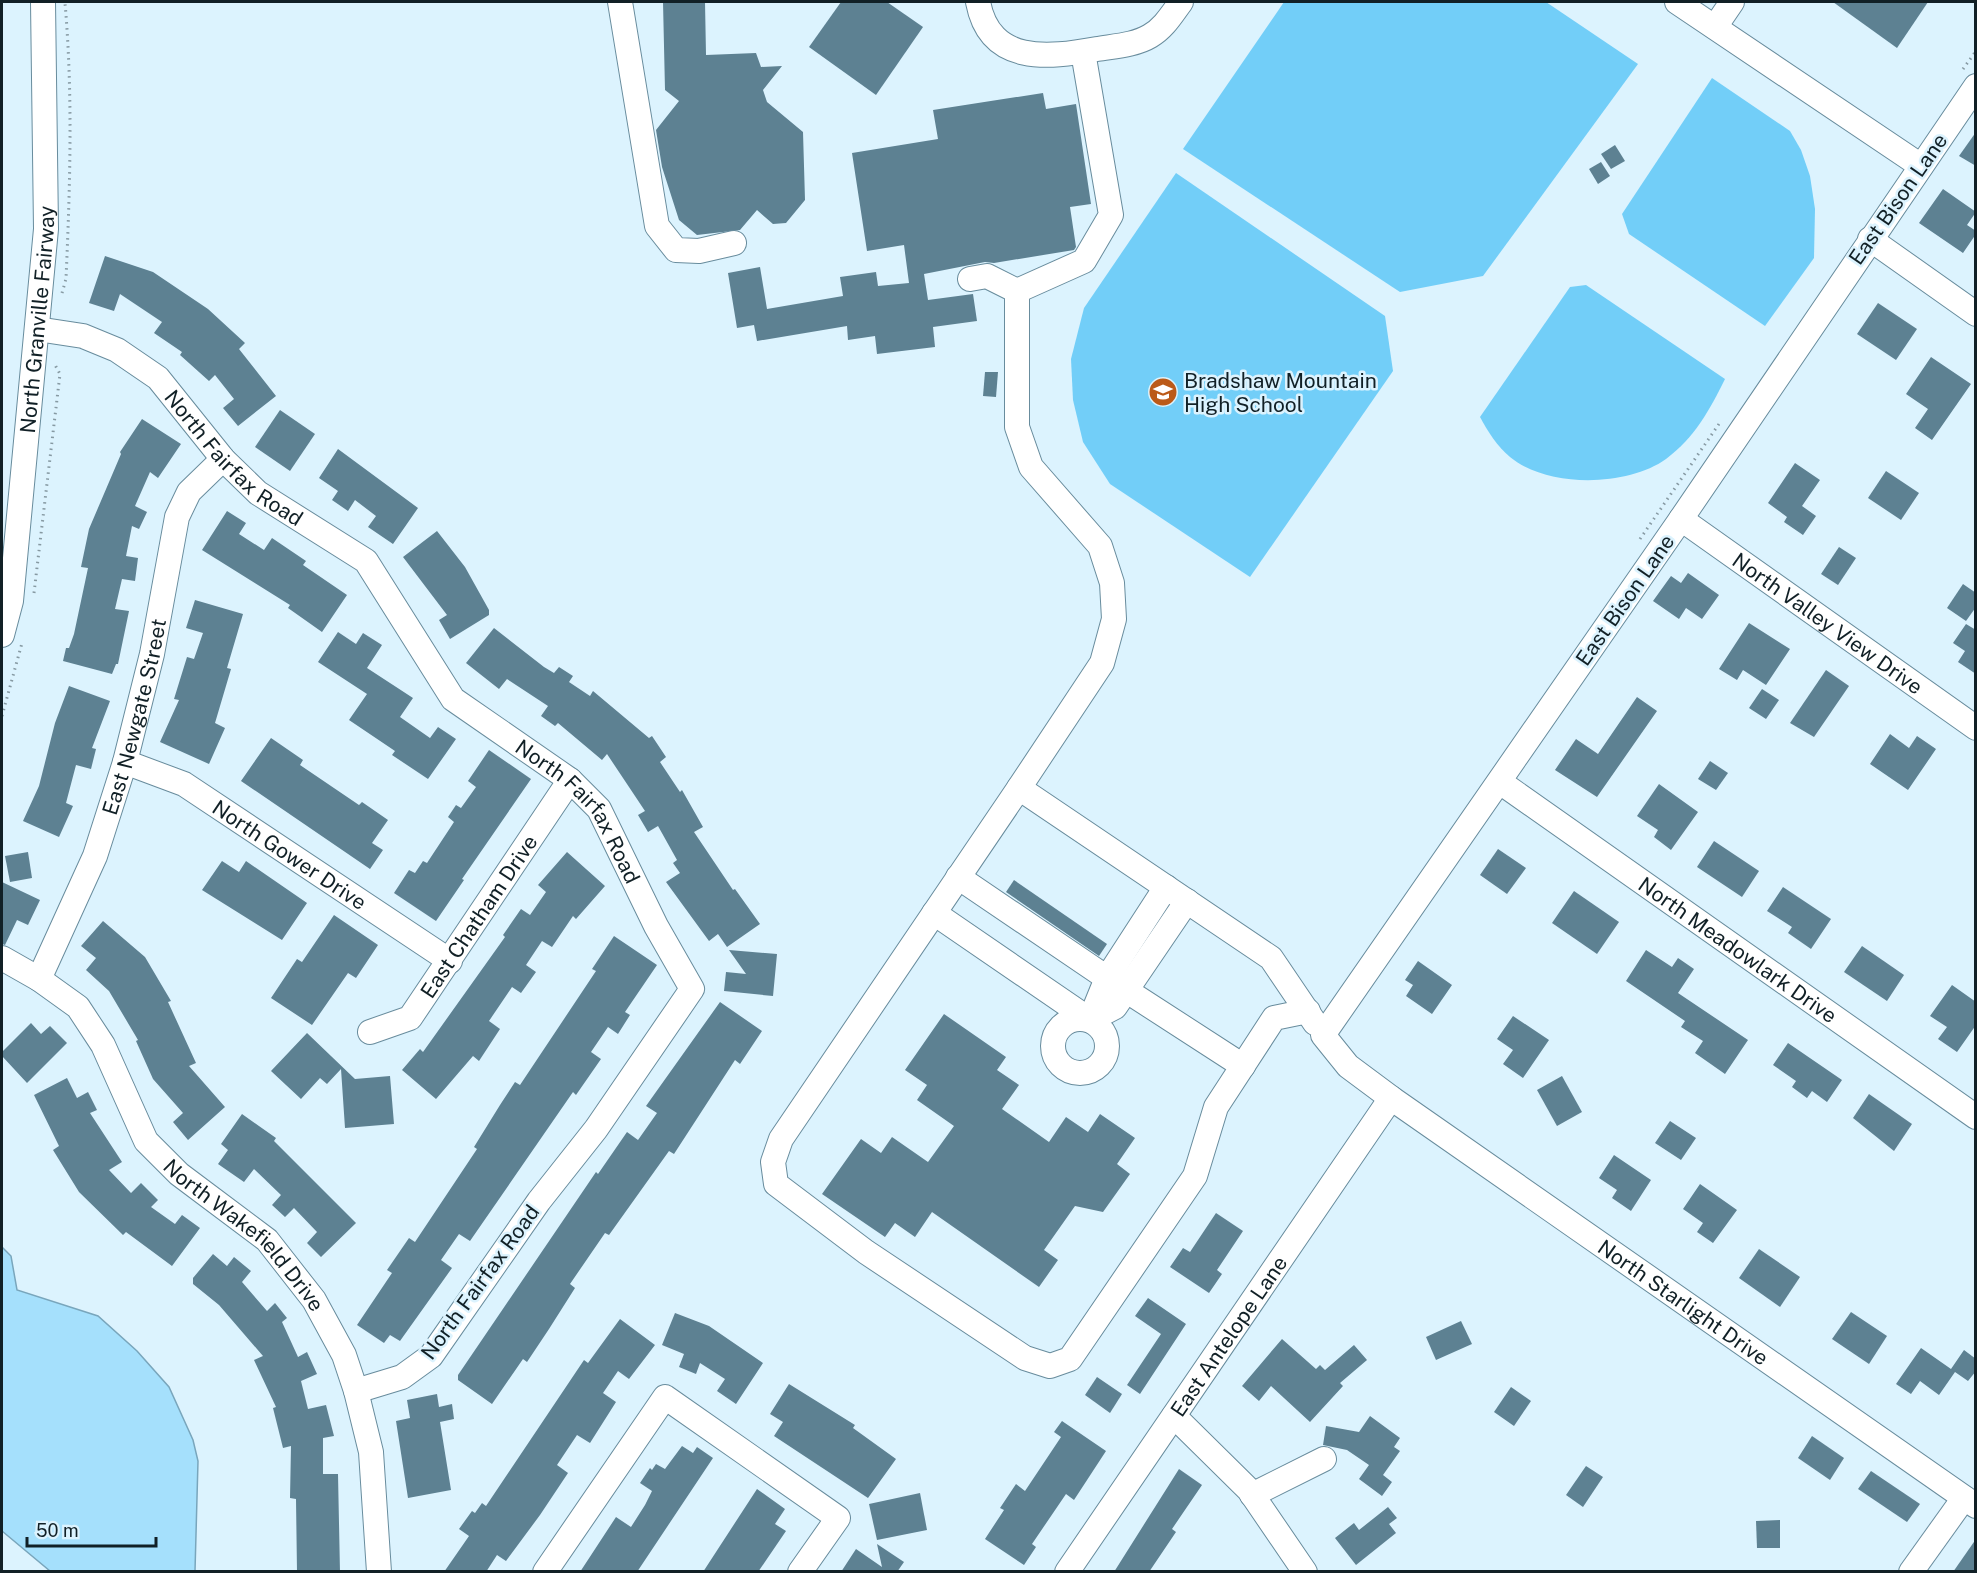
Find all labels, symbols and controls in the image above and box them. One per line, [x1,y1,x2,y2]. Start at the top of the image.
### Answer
street label: East Bison Lane [1843,129,1953,269]
street label: North Granville Fairway [14,205,59,434]
place label: Bradshaw Mountain High School [1184,368,1377,417]
school or university icon: Bradshaw Mountain High School [1147,376,1179,408]
street label: North Fairfax Road [160,385,308,531]
street label: East Bison Lane [1570,530,1680,670]
street label: North Valley View Drive [1728,547,1928,699]
street label: East Newgate Street [96,617,171,818]
street label: North Fairfax Road [511,734,646,887]
street label: North Gower Drive [208,794,371,915]
street label: East Chatham Drive [415,830,542,1003]
street label: North Meadowlark Drive [1634,871,1842,1028]
street label: North Wakefield Drive [159,1154,330,1315]
street label: North Fairfax Road [416,1200,544,1364]
street label: North Starlight Drive [1593,1234,1774,1370]
street label: East Antelope Lane [1165,1251,1292,1421]
scale bar [27,1510,156,1548]
text: 50 m [36,1520,79,1541]

